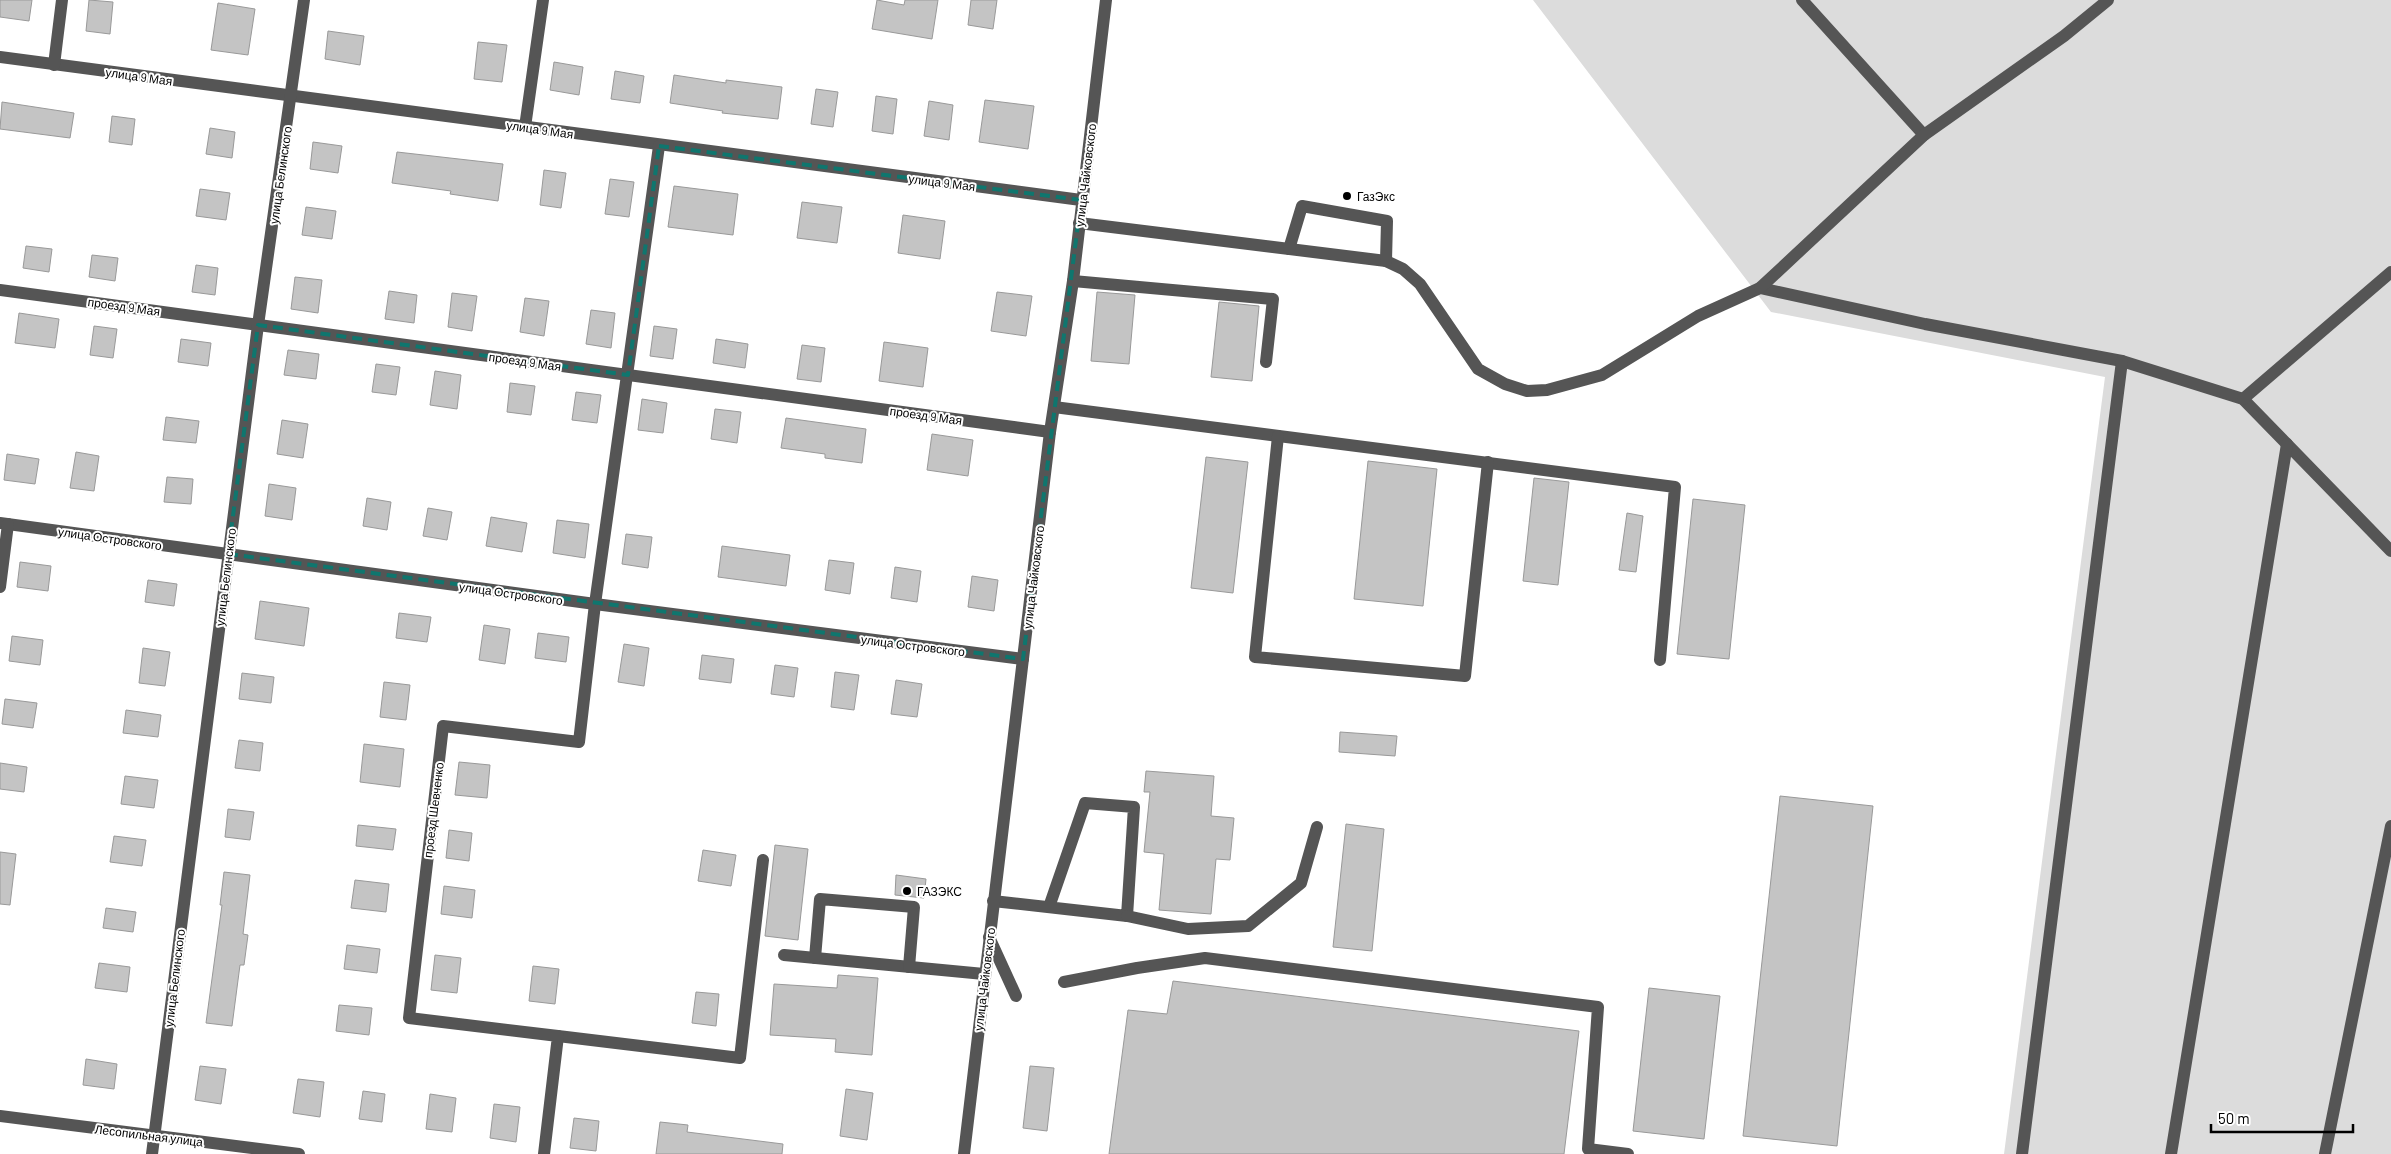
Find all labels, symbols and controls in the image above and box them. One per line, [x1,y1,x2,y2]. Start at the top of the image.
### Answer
street label: улица 9 Мая [105,64,173,89]
street label: улица 9 Мая [506,117,574,142]
street label: улица Чайковского [1072,122,1099,228]
street label: улица Белинского [266,125,295,225]
street label: улица 9 Мая [908,171,976,194]
place label: ГазЭкс [1357,189,1395,203]
marker: ГазЭкс [1341,190,1353,202]
street label: проезд 9 Мая [87,294,161,319]
street label: проезд 9 Мая [488,349,562,374]
street label: проезд 9 Мая [889,403,963,428]
street label: улица Островского [57,524,163,553]
street label: улица Чайковского [1020,524,1047,630]
street label: улица Белинского [212,527,239,627]
street label: улица Островского [458,579,564,608]
street label: улица Островского [860,632,966,659]
street label: проезд Шевченко [420,761,447,859]
place label: ГАЗЭКС [917,884,962,898]
marker: ГАЗЭКС [901,885,913,897]
street label: улица Чайковского [971,926,998,1032]
street label: улица Белинского [161,928,188,1028]
scale bar [2211,1102,2354,1134]
text: 50 m [2218,1109,2250,1127]
street label: Лесопильная улица [94,1121,204,1150]

